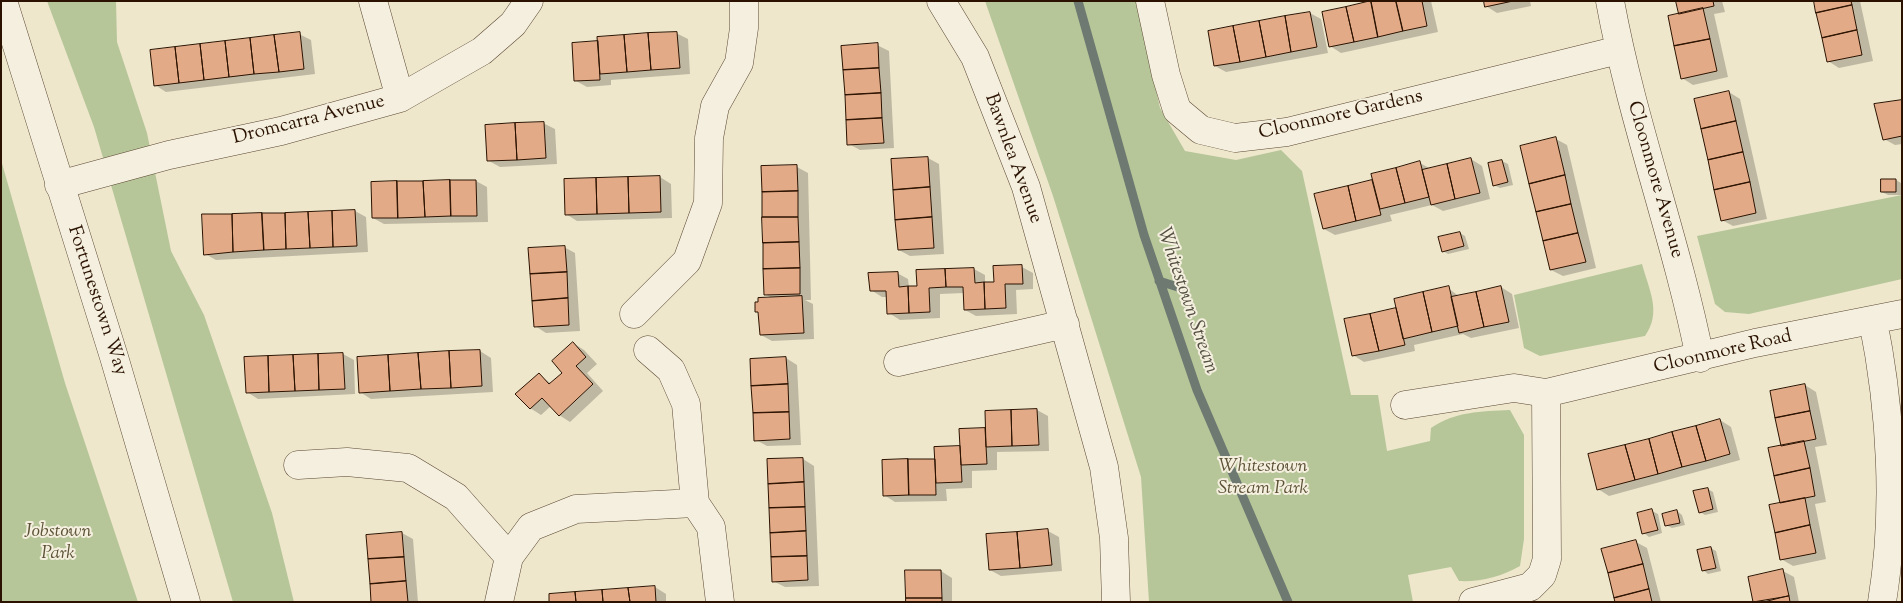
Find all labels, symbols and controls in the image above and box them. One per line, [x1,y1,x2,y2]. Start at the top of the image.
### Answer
street label: Cloonmore Gardens [1257,86,1425,146]
street label: Dromcarra Avenue [231,91,387,151]
street label: Bawnlea Avenue [978,91,1046,227]
street label: Cloonmore Avenue [1621,99,1687,261]
street label: Fortunestown Way [61,223,131,379]
water label: Whitestown Stream [1150,225,1222,377]
street label: Cloonmore Road [1652,326,1794,380]
park label: Whitestown Stream Park [1218,457,1308,501]
park label: Jobstown Park [25,522,91,566]

